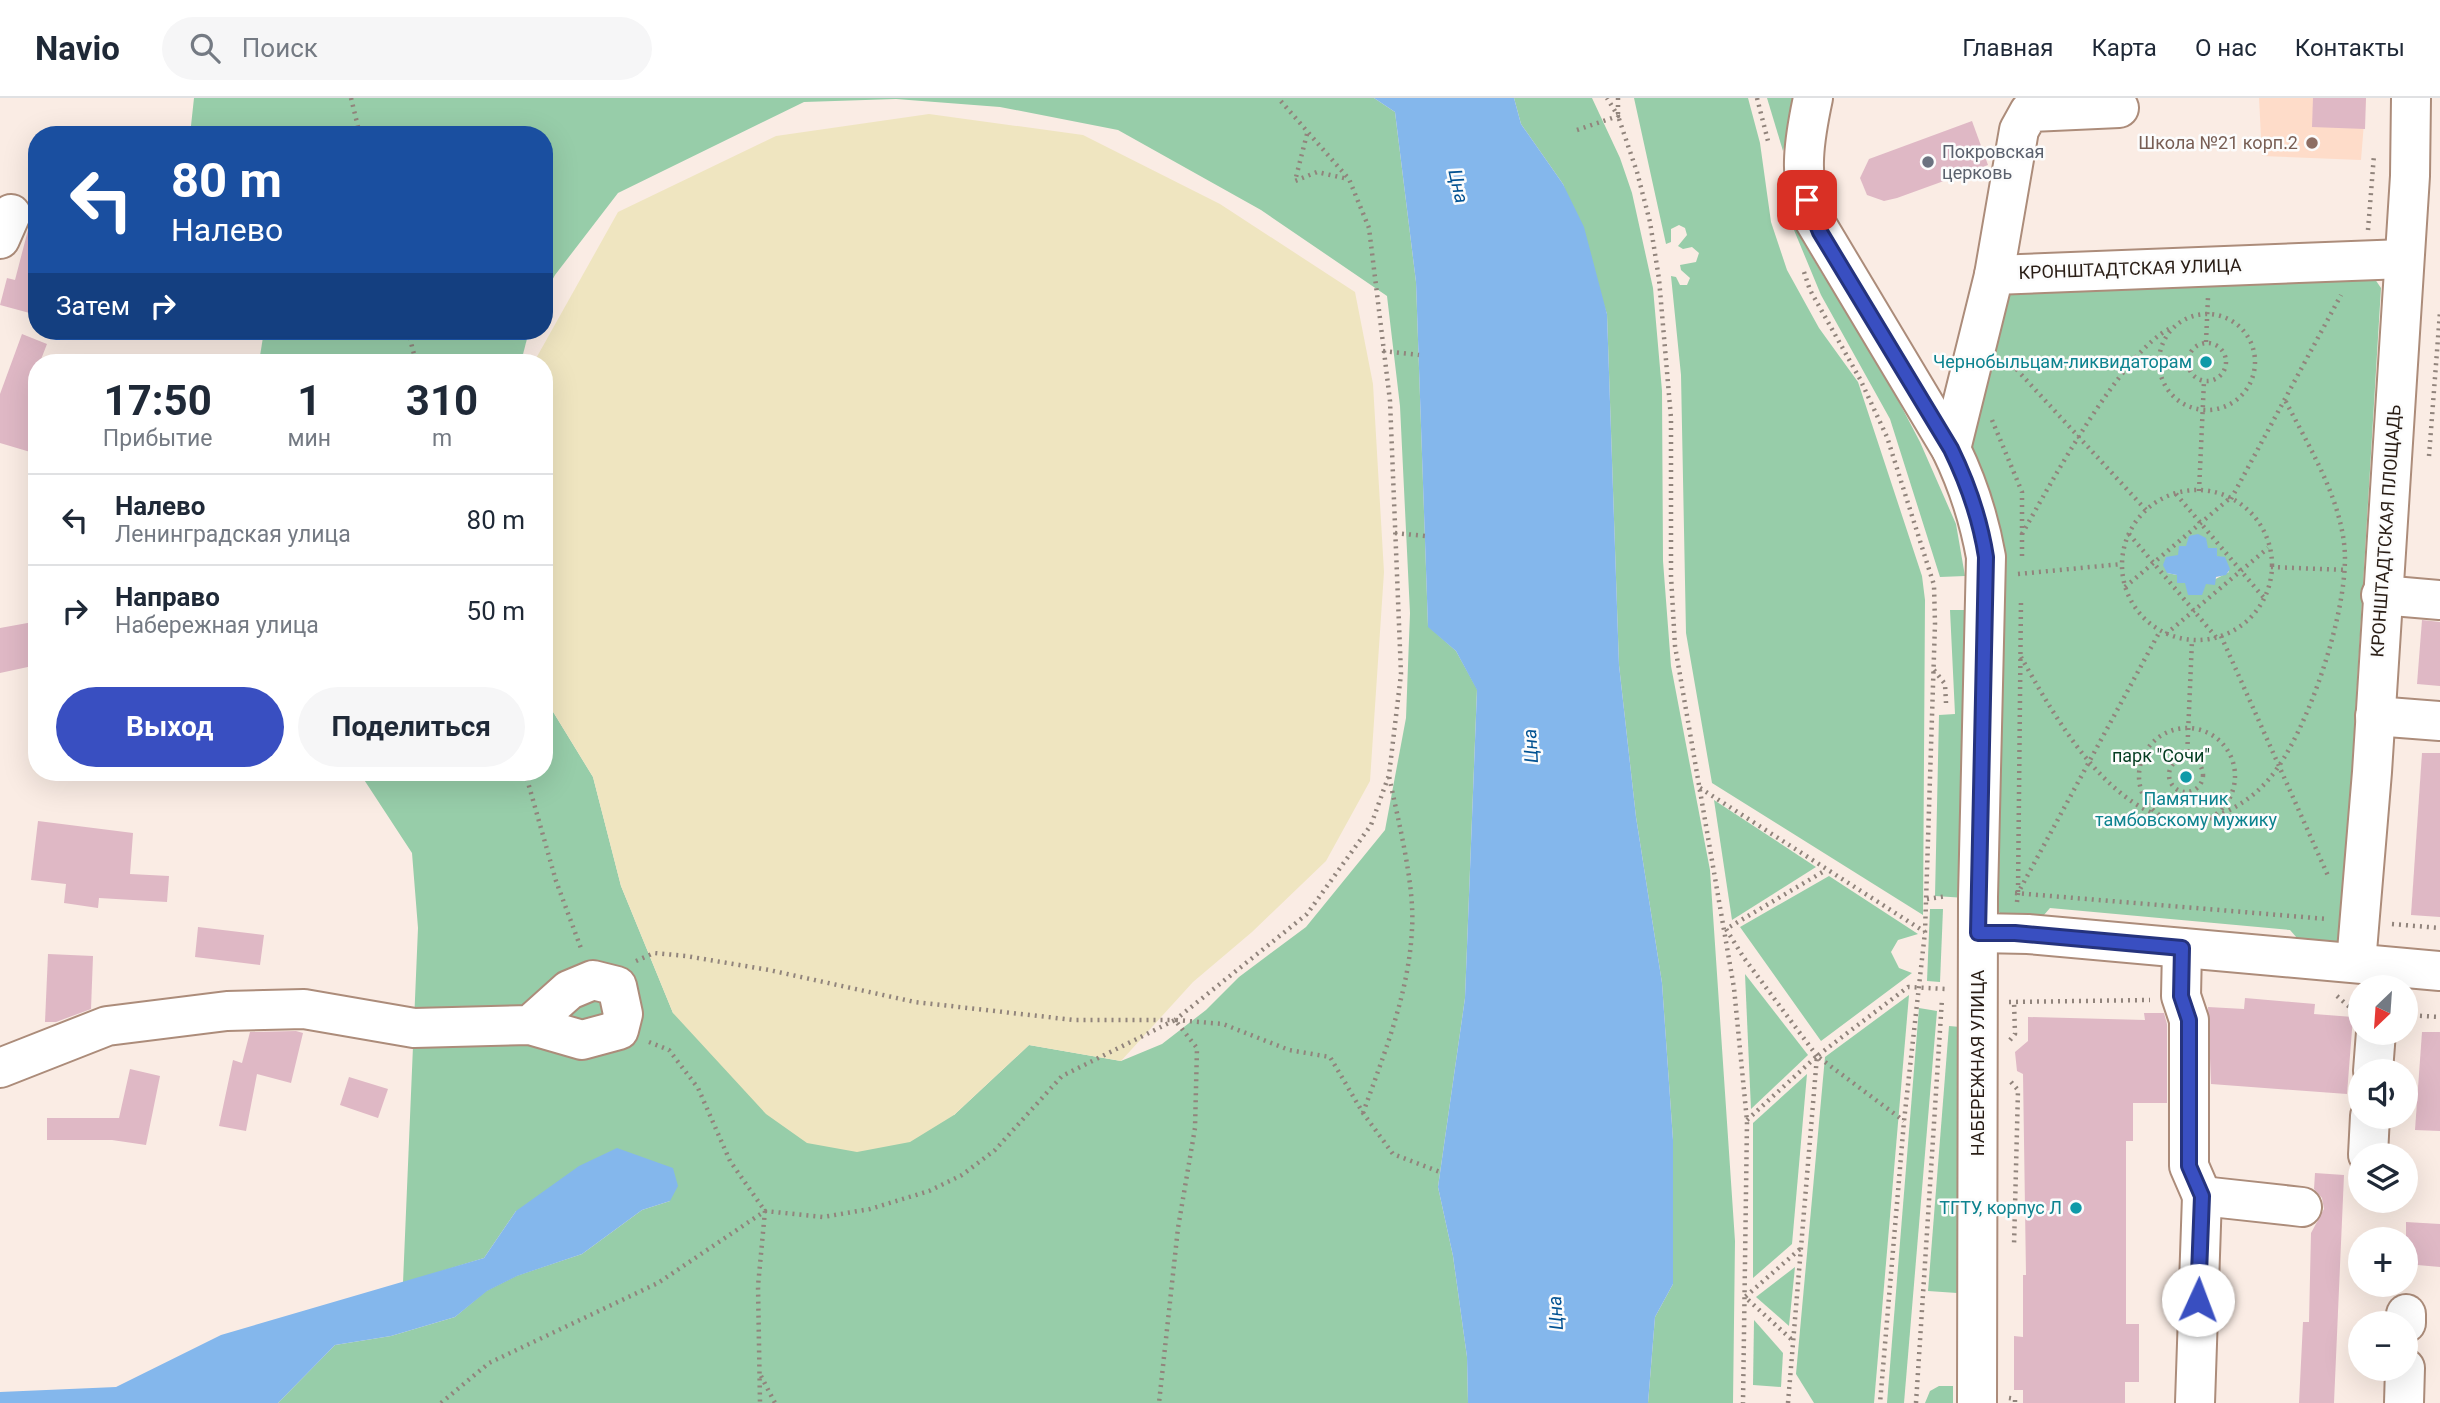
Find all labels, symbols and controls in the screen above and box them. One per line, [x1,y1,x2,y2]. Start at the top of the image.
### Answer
search box [162,17,652,80]
text: Navio [35,29,120,68]
icon: search [186,29,224,67]
text: Поиск [242,33,318,63]
text: Главная [1962,34,2053,62]
text: Карта [2091,34,2157,62]
text: О нас [2195,34,2257,62]
text: Контакты [2295,34,2405,62]
place label: Школа №21 корп.2 [2138,132,2298,153]
marker: Школа №21 корп.2 [2304,135,2320,151]
place label: Покровская церковь [1942,141,2044,183]
text: 80 m [171,152,282,209]
icon: left [56,154,147,245]
marker: Покровская церковь [1920,154,1936,170]
water label: Цна [1443,167,1474,205]
pin [1777,170,1837,230]
icon: arrive [1788,181,1826,219]
text: Налево [171,211,283,249]
street label: КРОНШТАДТСКАЯ УЛИЦА [2018,254,2242,283]
icon: right [144,287,182,325]
text: Затем [56,291,130,321]
place label: Чернобыльцам-ликвидаторам [1933,351,2192,372]
marker: Чернобыльцам-ликвидаторам [2198,354,2214,370]
text: 17:50 [104,376,212,425]
text: 1 [297,376,321,425]
text: 310 [406,376,478,425]
street label: КРОНШТАДТСКАЯ ПЛОЩАДЬ [2366,404,2405,658]
text: Прибытие [103,425,213,452]
text: мин [287,425,331,452]
text: m [432,425,452,452]
text: Налево [115,491,205,521]
icon: left [56,501,94,539]
text: 80 m [467,505,525,535]
text: Ленинградская улица [115,521,351,548]
text: Направо [115,582,220,612]
icon: right [56,592,94,630]
text: 50 m [467,596,525,626]
text: Набережная улица [115,612,319,639]
button: Выход [56,687,284,767]
button: Поделиться [298,687,525,767]
water label: Цна [1518,728,1543,764]
park label: парк "Сочи" [2112,745,2210,766]
marker: Памятник тамбовскому мужику [2178,769,2194,785]
place label: Памятник тамбовскому мужику [2095,788,2277,830]
street label: НАБЕРЕЖНАЯ УЛИЦА [1967,970,1988,1156]
north arrow [2348,975,2418,1045]
map controls [2348,975,2418,1381]
button: sound [2348,1059,2418,1129]
button: layers [2348,1143,2418,1213]
place label: ТГТУ, корпус Л [1939,1197,2062,1218]
marker: ТГТУ, корпус Л [2068,1200,2084,1216]
button: + [2348,1227,2418,1297]
position arrow [2161,1263,2235,1337]
water label: Цна [1543,1295,1568,1331]
button: − [2348,1311,2418,1381]

